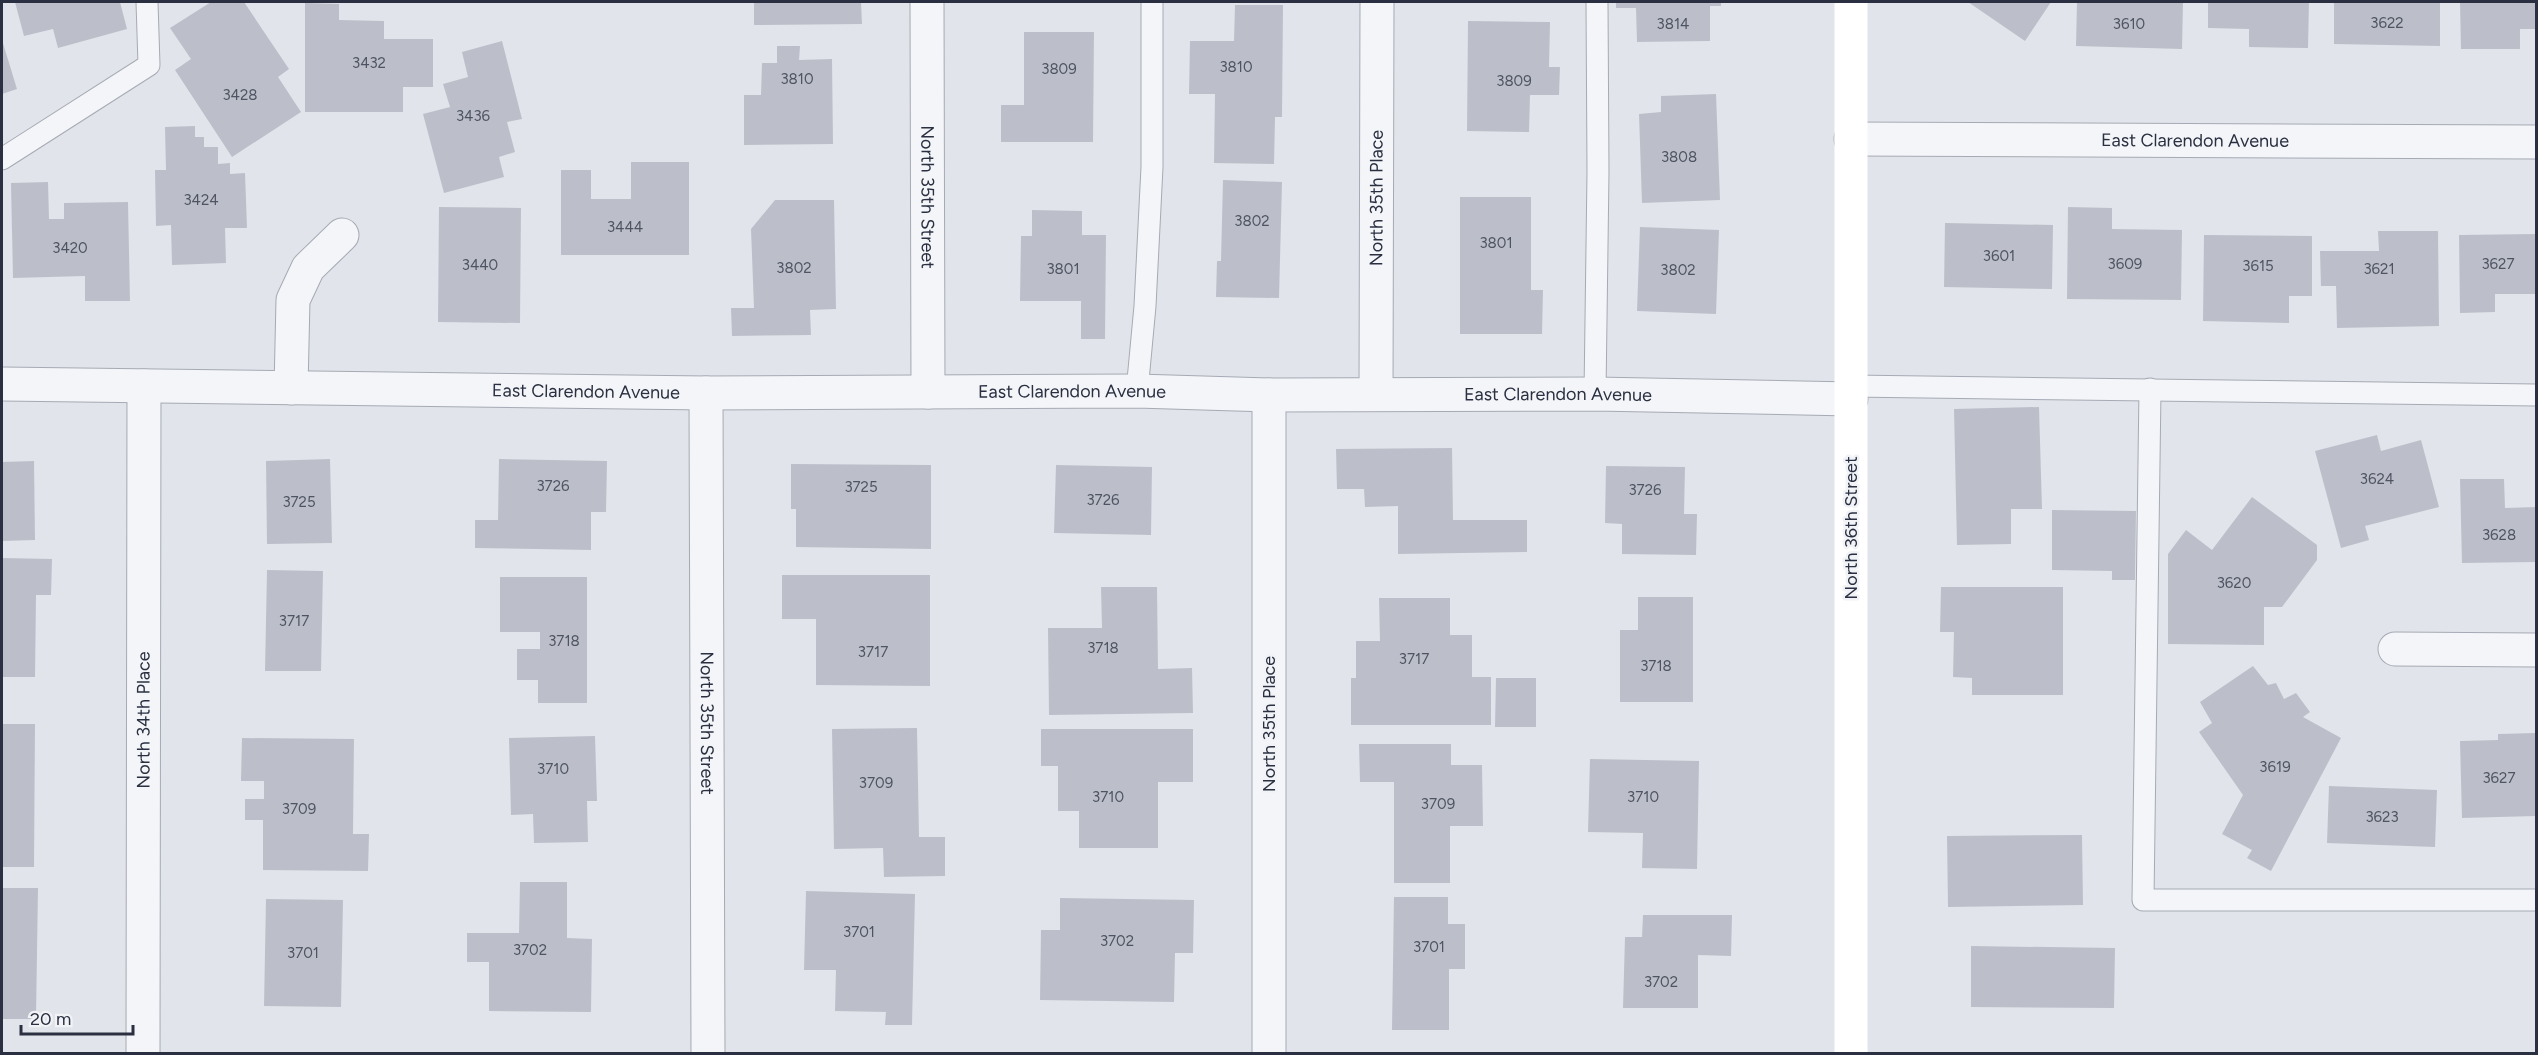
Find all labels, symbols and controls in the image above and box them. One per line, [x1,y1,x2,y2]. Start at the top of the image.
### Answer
house number: 3622 [2370,14,2404,32]
house number: 3814 [1657,15,1689,33]
house number: 3610 [2113,15,2145,33]
house number: 3432 [352,54,386,72]
house number: 3810 [1219,58,1253,76]
house number: 3809 [1041,60,1077,78]
house number: 3810 [780,70,814,88]
house number: 3809 [1496,72,1532,90]
house number: 3428 [222,86,258,104]
house number: 3436 [456,107,491,125]
street label: North 35th Street [916,125,939,269]
street label: East Clarendon Avenue [2101,129,2289,152]
street label: North 35th Place [1365,130,1388,266]
house number: 3808 [1661,148,1697,166]
house number: 3424 [183,191,219,209]
house number: 3802 [1234,212,1270,230]
house number: 3444 [607,218,643,236]
house number: 3801 [1479,234,1513,252]
house number: 3420 [52,239,88,257]
house number: 3601 [1983,247,2015,265]
house number: 3609 [2108,255,2142,273]
house number: 3627 [2481,255,2515,273]
house number: 3440 [462,256,498,274]
house number: 3615 [2242,257,2274,275]
house number: 3802 [776,259,812,277]
house number: 3801 [1046,260,1080,278]
house number: 3621 [2363,260,2395,278]
house number: 3802 [1660,261,1696,279]
street label: East Clarendon Avenue [492,379,680,404]
street label: East Clarendon Avenue [978,380,1166,403]
street label: East Clarendon Avenue [1464,383,1652,406]
street label: North 36th Street [1840,456,1862,600]
house number: 3624 [2360,470,2394,488]
house number: 3726 [536,477,570,495]
house number: 3725 [844,478,878,496]
house number: 3726 [1628,481,1662,499]
house number: 3726 [1086,491,1120,509]
house number: 3725 [282,493,316,511]
house number: 3628 [2482,526,2516,544]
house number: 3620 [2217,574,2251,592]
house number: 3717 [279,612,309,630]
house number: 3718 [548,632,580,650]
house number: 3718 [1087,639,1119,657]
house number: 3717 [858,643,888,661]
house number: 3717 [1399,650,1429,668]
street label: North 34th Place [132,651,155,789]
street label: North 35th Street [696,651,718,795]
street label: North 35th Place [1258,656,1280,792]
house number: 3718 [1640,657,1672,675]
house number: 3619 [2259,758,2291,776]
house number: 3710 [537,760,569,778]
house number: 3627 [2482,769,2516,787]
house number: 3709 [859,774,893,792]
house number: 3710 [1092,788,1124,806]
house number: 3710 [1627,788,1659,806]
house number: 3709 [1421,795,1455,813]
house number: 3709 [282,800,316,818]
house number: 3623 [2365,808,2399,826]
house number: 3701 [843,923,875,941]
house number: 3702 [1100,932,1134,950]
house number: 3701 [1413,938,1445,956]
house number: 3702 [513,941,547,959]
house number: 3701 [287,944,319,962]
house number: 3702 [1644,973,1678,991]
scale bar [21,998,134,1036]
text: 20 m [30,1008,71,1030]

